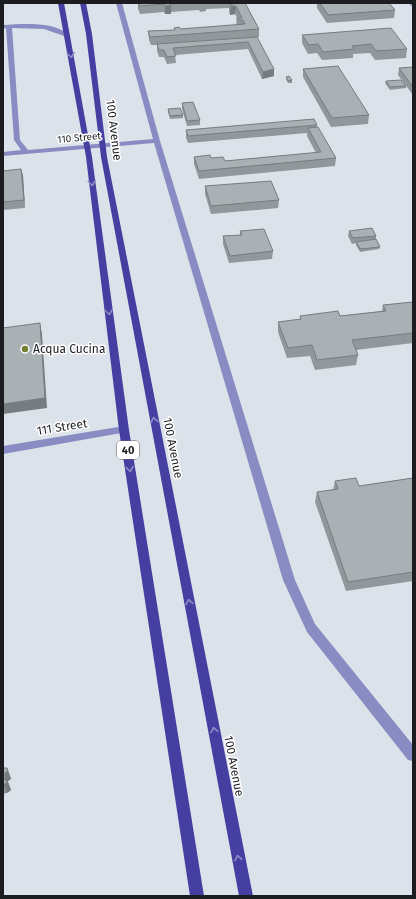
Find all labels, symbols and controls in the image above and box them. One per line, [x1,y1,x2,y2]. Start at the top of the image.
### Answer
one-way arrow [66,52,74,58]
street label: 100 Avenue [103,99,125,161]
street label: 110 Street [57,130,102,146]
one-way arrow [87,180,96,186]
one-way arrow [104,309,113,315]
place label: Acqua Cucina [33,342,105,356]
marker: Acqua Cucina [20,344,30,354]
street label: 111 Street [36,416,89,438]
street label: 100 Avenue [160,416,186,480]
one-way arrow [150,417,159,423]
road number: 40 [117,441,139,459]
one-way arrow [126,466,134,472]
one-way arrow [185,599,194,605]
one-way arrow [210,727,218,733]
street label: 100 Avenue [221,734,247,798]
one-way arrow [234,855,243,861]

